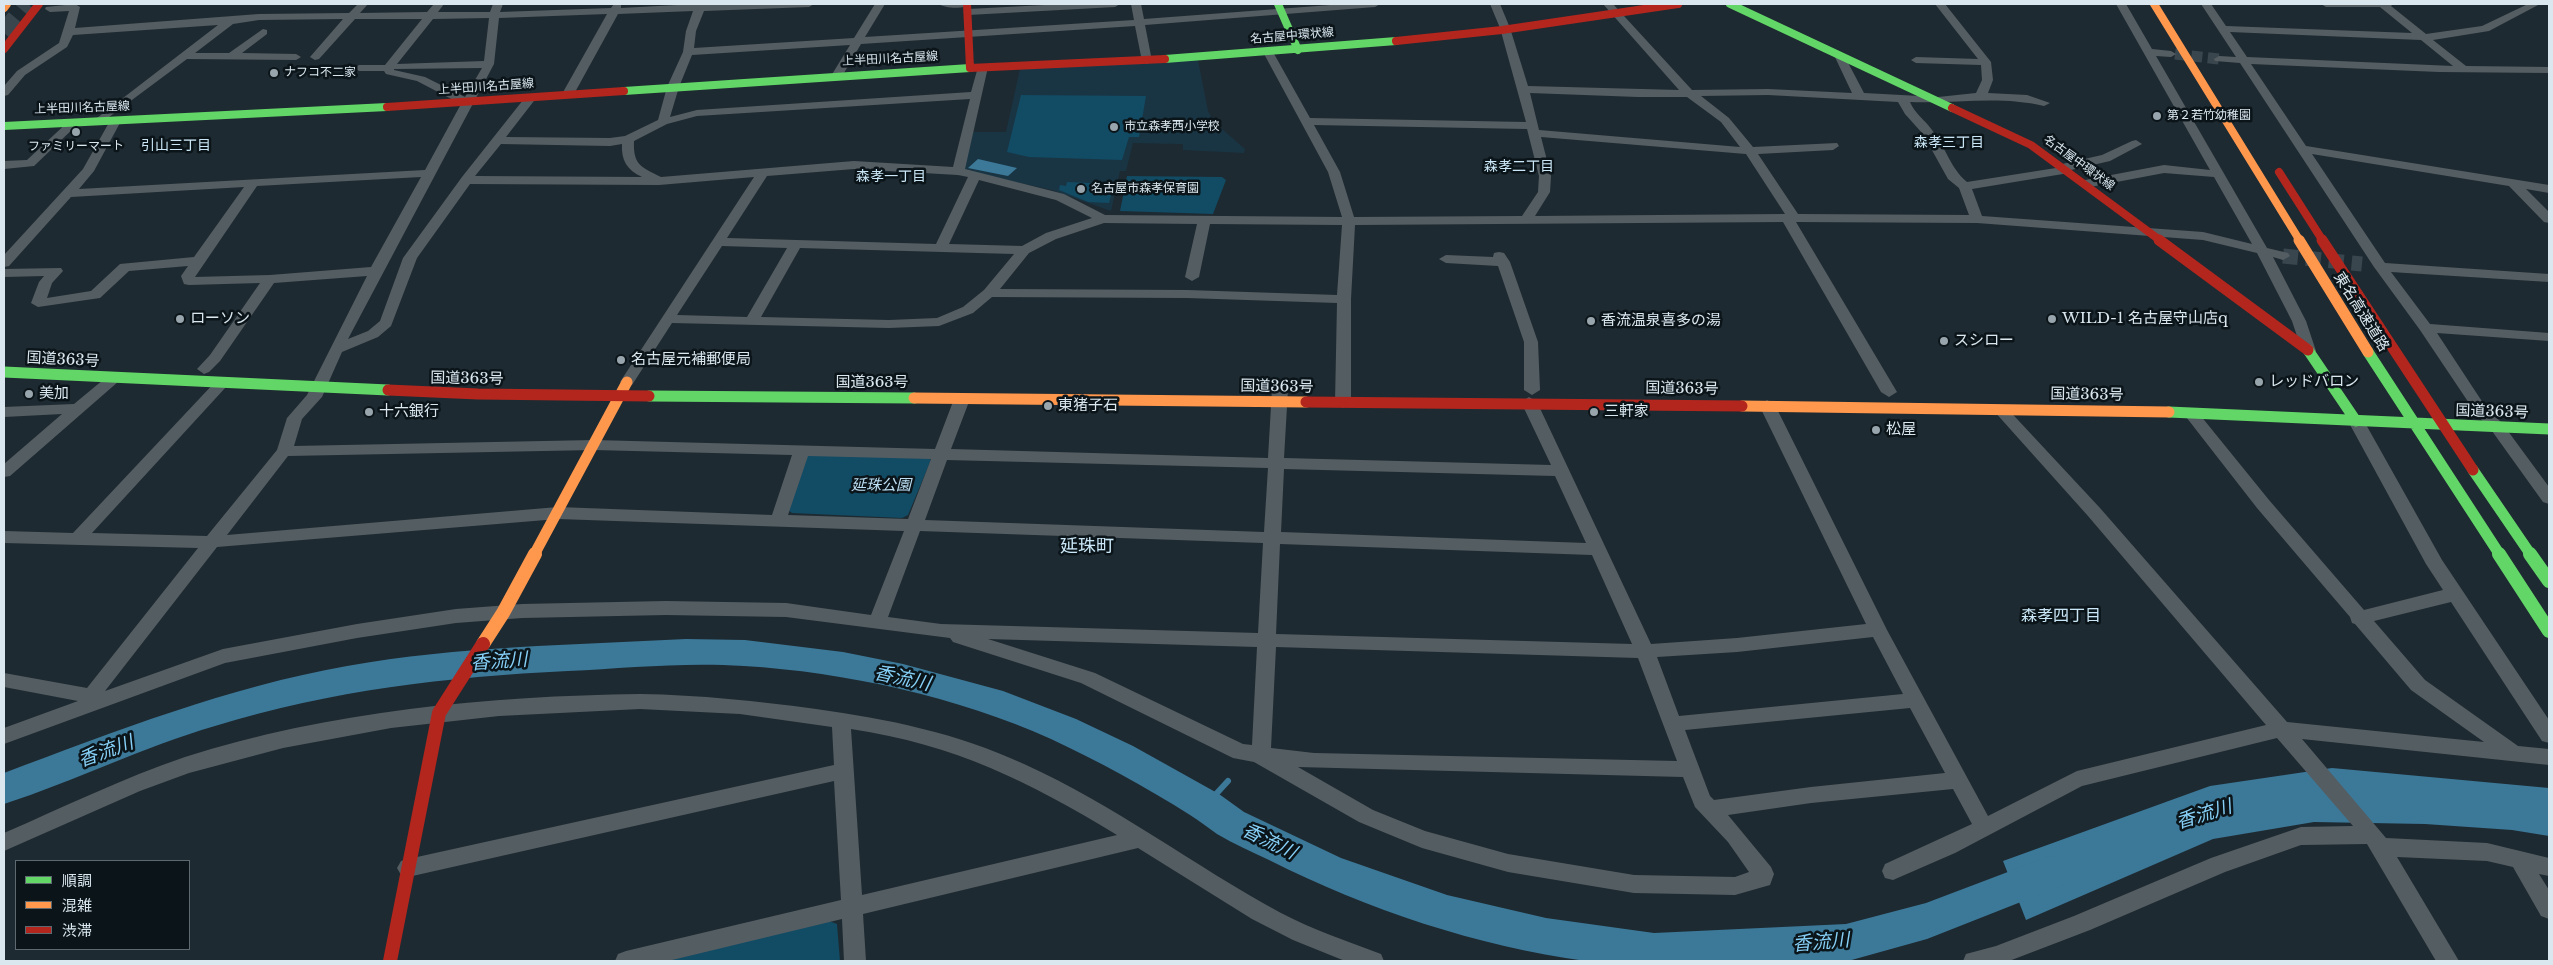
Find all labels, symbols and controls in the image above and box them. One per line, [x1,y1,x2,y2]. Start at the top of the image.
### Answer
street label: 名古屋中環状線 [1250,25,1334,47]
street label: 上半田川名古屋線 [842,49,938,69]
place label: ナフコ不二家 [284,66,356,80]
marker: ナフコ不二家 [268,67,280,79]
street label: 上半田川名古屋線 [438,76,534,98]
street label: 上半田川名古屋線 [34,99,130,117]
place label: 第２若竹幼稚園 [2167,109,2251,123]
marker: 第２若竹幼稚園 [2151,110,2163,122]
place label: 市立森孝西小学校 [1124,120,1220,134]
marker: 市立森孝西小学校 [1108,121,1120,133]
marker: ファミリーマート [70,126,82,138]
street label: 名古屋中環状線 [2041,132,2117,194]
district label: 森孝三丁目 [1914,135,1984,151]
district label: 引山三丁目 [141,138,211,154]
place label: ファミリーマート [28,140,124,154]
district label: 森孝二丁目 [1484,159,1554,175]
district label: 森孝一丁目 [856,169,926,185]
place label: 名古屋市森孝保育園 [1091,182,1199,196]
marker: 名古屋市森孝保育園 [1075,183,1087,195]
street label: 東名高速道路 [2330,269,2392,355]
place label: ローソン [190,310,250,328]
place label: WILD-1 名古屋守山店q [2062,310,2228,328]
place label: 香流温泉喜多の湯 [1601,312,1721,330]
marker: ローソン [174,313,186,325]
marker: WILD-1 名古屋守山店q [2046,313,2058,325]
marker: 香流温泉喜多の湯 [1585,315,1597,327]
place label: スシロー [1954,332,2014,350]
marker: スシロー [1938,335,1950,347]
street label: 国道363号 [26,349,100,371]
place label: 名古屋元補郵便局 [631,351,751,369]
marker: 名古屋元補郵便局 [615,354,627,366]
street label: 国道363号 [430,369,504,389]
place label: レッドバロン [2269,373,2359,391]
street label: 国道363号 [835,374,909,392]
marker: レッドバロン [2253,376,2265,388]
street label: 国道363号 [1240,377,1314,397]
street label: 国道363号 [1645,379,1719,399]
place label: 美加 [39,385,69,403]
street label: 国道363号 [2050,385,2124,405]
marker: 美加 [23,388,35,400]
place label: 東猪子石 [1058,397,1118,415]
marker: 東猪子石 [1042,400,1054,412]
street label: 国道363号 [2455,402,2529,422]
place label: 十六銀行 [379,403,439,421]
place label: 三軒家 [1604,403,1649,421]
marker: 十六銀行 [363,406,375,418]
marker: 三軒家 [1588,406,1600,418]
place label: 松屋 [1886,421,1916,439]
marker: 松屋 [1870,424,1882,436]
park label: 延珠公園 [851,477,911,495]
district label: 延珠町 [1060,536,1114,558]
district label: 森孝四丁目 [2021,606,2101,626]
water label: 香流川 [470,649,528,675]
water label: 香流川 [872,662,932,696]
water label: 香流川 [75,732,137,772]
water label: 香流川 [2173,796,2235,834]
water label: 香流川 [1238,819,1300,865]
legend [15,860,190,950]
text: 順調 [62,871,92,890]
text: 混雑 [62,896,92,915]
text: 渋滞 [62,921,92,940]
water label: 香流川 [1792,929,1850,957]

